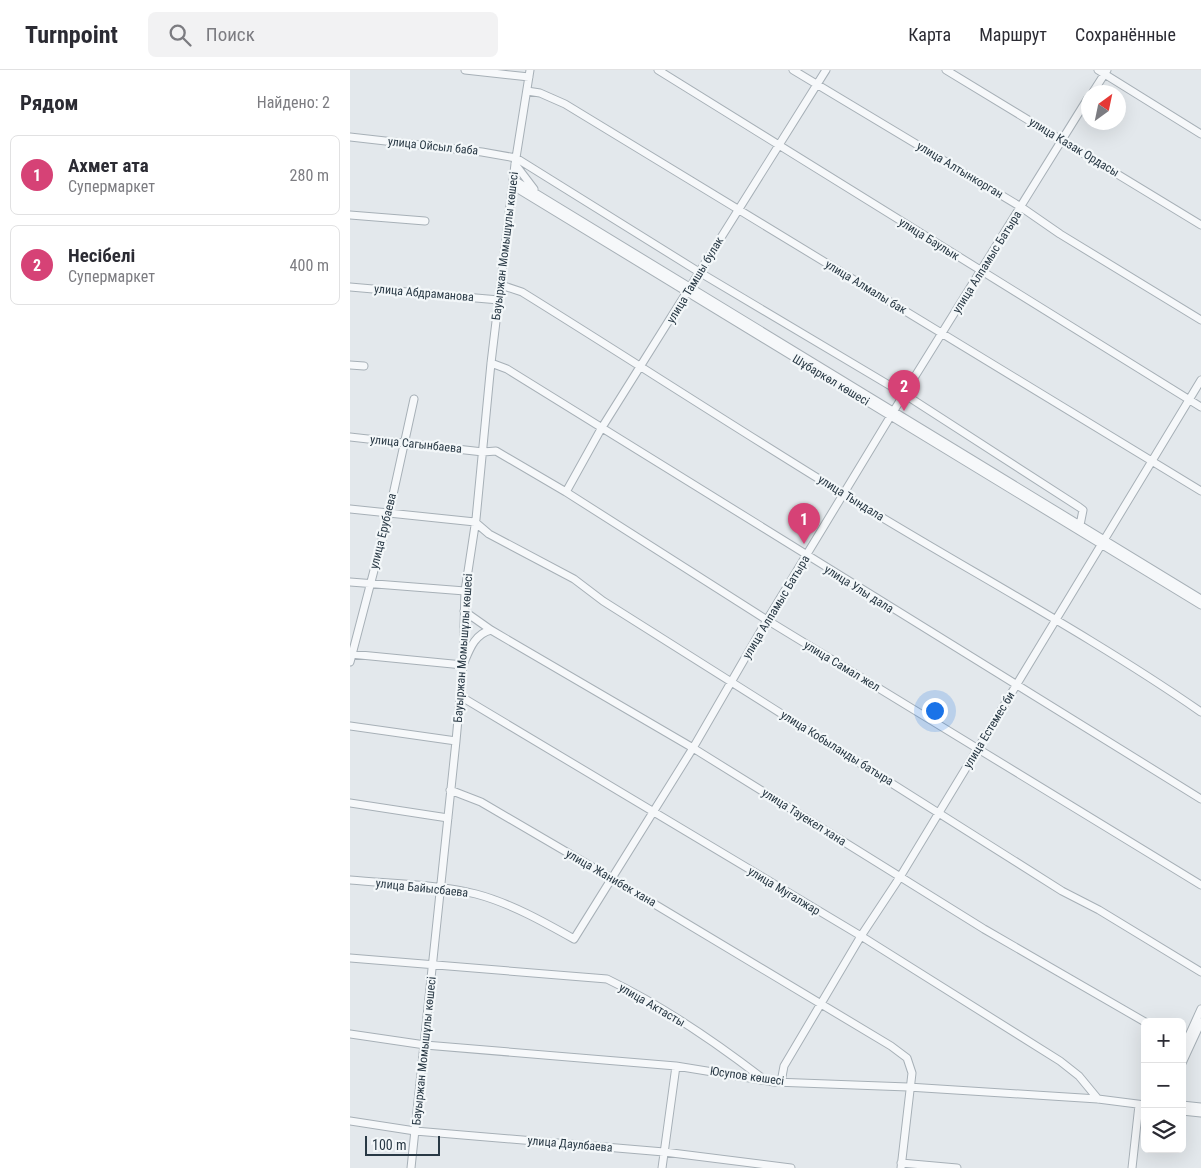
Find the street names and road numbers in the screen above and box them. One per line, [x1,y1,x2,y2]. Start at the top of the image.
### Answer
street label: улица Казак Ордасы [1026,115,1122,179]
street label: улица Ойсыл баба [387,134,479,158]
street label: улица Алтынкорган [914,139,1006,201]
street label: Бауыржан Момышұлы көшесі [489,171,521,321]
street label: улица Алпамыс Батыра [950,208,1024,316]
street label: улица Баулык [896,215,962,263]
street label: улица Тамшы булак [664,234,726,326]
street label: улица Алмалы бак [823,257,910,317]
street label: улица Абдраманова [374,282,475,304]
street label: Шұбаркөл көшесі [790,352,872,408]
street label: улица Сагынбаева [369,432,463,456]
street label: улица Тындала [815,472,887,524]
street label: улица Ерубаева [367,491,399,570]
street label: улица Алпамыс Батыра [740,553,813,661]
street label: улица Улы дала [822,562,896,616]
street label: Бауыржан Момышұлы көшесі [451,573,475,723]
street label: улица Самал жел [801,638,883,694]
street label: улица Естемес би [961,689,1017,771]
street label: улица Кобыланды батыра [778,708,896,789]
street label: улица Тауекел хана [759,786,849,849]
street label: улица Жанибек хана [563,846,659,910]
street label: улица Мугалжар [745,864,823,918]
street label: улица Байысбаева [375,876,469,900]
street label: Бауыржан Момышұлы көшесі [409,976,439,1126]
street label: улица Актасты [616,980,688,1030]
street label: Юсупов көшесі [709,1064,785,1088]
street label: улица Даулбаева [527,1133,613,1155]

